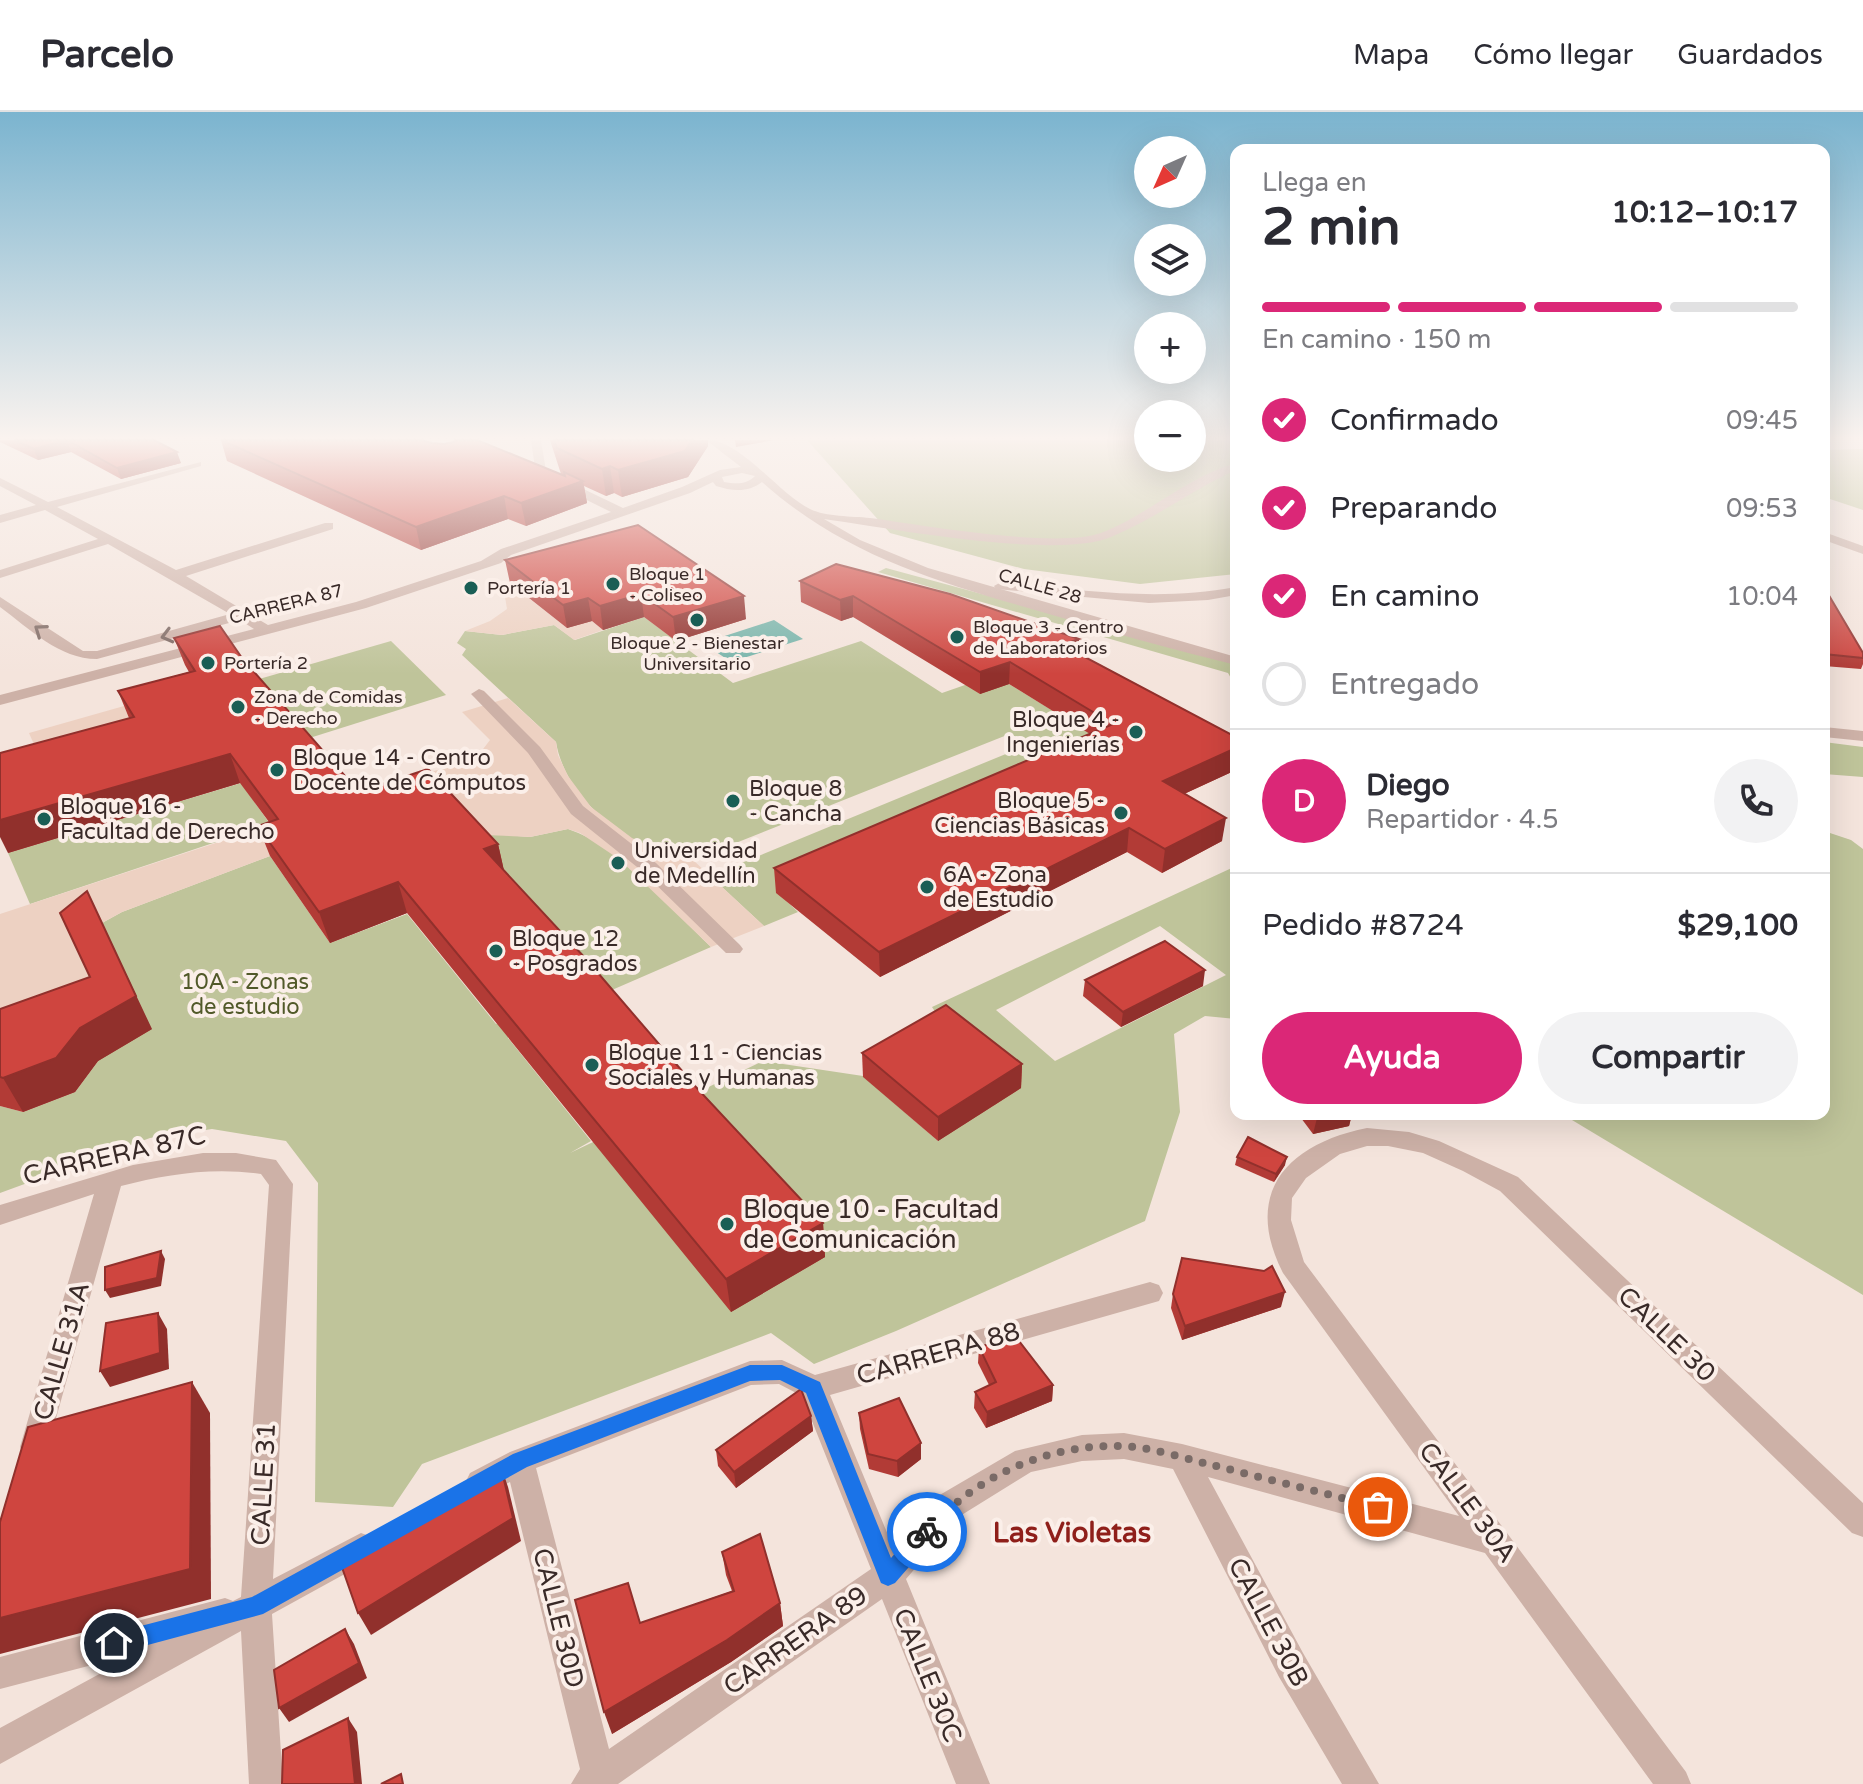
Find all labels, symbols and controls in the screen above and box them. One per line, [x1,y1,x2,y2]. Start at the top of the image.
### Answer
text: Parcelo [40,32,174,78]
text: Mapa [1353,38,1429,72]
text: Cómo llegar [1473,38,1633,72]
text: Guardados [1677,38,1823,72]
north arrow [1134,136,1206,208]
map controls [1134,136,1206,472]
text: Llega en [1262,167,1367,198]
text: 10:12–10:17 [1611,194,1798,231]
text: 2 min [1262,196,1401,259]
button: layers [1134,224,1206,296]
button: + [1134,312,1206,384]
text: En camino · 150 m [1262,324,1491,355]
icon: check [1262,398,1306,442]
button: − [1134,400,1206,472]
text: Confirmado [1330,402,1499,439]
text: 09:45 [1726,405,1798,436]
icon: check [1262,486,1306,530]
text: Preparando [1330,490,1498,527]
text: 09:53 [1726,493,1798,524]
place label: Bloque 1 - Coliseo [629,563,705,606]
street label: CALLE 28 [996,564,1084,608]
icon: check [1262,574,1306,618]
marker: Bloque 1 - Coliseo [604,575,622,593]
place label: Portería 1 [487,577,571,599]
text: En camino [1330,578,1479,615]
street label: CARRERA 87 [227,579,345,629]
marker: Portería 1 [462,579,480,597]
text: 10:04 [1726,581,1798,612]
marker: Bloque 2 - Bienestar Universitario [688,611,706,629]
place label: Bloque 3 - Centro de Laboratorios [973,616,1124,659]
one-way arrow [34,625,48,639]
one-way arrow [161,626,175,643]
marker: Bloque 3 - Centro de Laboratorios [948,628,966,646]
place label: Bloque 2 - Bienestar Universitario [610,632,784,675]
place label: Portería 2 [224,652,308,674]
marker: Portería 2 [199,654,217,672]
text: Entregado [1330,666,1479,703]
place label: Zona de Comidas - Derecho [254,686,403,729]
marker: Zona de Comidas - Derecho [229,698,247,716]
place label: Bloque 4 - Ingenierías [1006,707,1120,758]
marker: Bloque 4 - Ingenierías [1127,723,1145,741]
place label: Bloque 14 - Centro Docente de Cómputos [293,745,526,796]
button: phone [1714,759,1798,843]
marker: Bloque 14 - Centro Docente de Cómputos [268,761,286,779]
text: Diego [1366,767,1450,804]
place label: Bloque 8 - Cancha [749,776,842,827]
text: D [1293,783,1315,820]
place label: Bloque 5 - Ciencias Básicas [934,788,1105,839]
marker: Bloque 8 - Cancha [724,792,742,810]
place label: Bloque 16 - Facultad de Derecho [60,794,275,845]
marker: Bloque 5 - Ciencias Básicas [1112,804,1130,822]
text: Repartidor · 4.5 [1366,804,1558,835]
marker: Bloque 16 - Facultad de Derecho [35,810,53,828]
place label: Universidad de Medellín [634,838,758,889]
marker: Universidad de Medellín [609,854,627,872]
place label: 6A - Zona de Estudio [943,862,1054,913]
marker: 6A - Zona de Estudio [918,878,936,896]
text: Pedido #8724 [1262,907,1464,944]
text: $29,100 [1678,907,1798,944]
place label: Bloque 12 - Posgrados [512,926,638,977]
marker: Bloque 12 - Posgrados [487,942,505,960]
park label: 10A - Zonas de estudio [181,969,309,1020]
button: Ayuda [1262,1012,1522,1104]
button: Compartir [1538,1012,1798,1104]
place label: Bloque 11 - Ciencias Sociales y Humanas [608,1040,822,1091]
marker: Bloque 11 - Ciencias Sociales y Humanas [583,1056,601,1074]
street label: CARRERA 87C [20,1119,208,1192]
place label: Bloque 10 - Facultad de Comunicación [743,1194,999,1255]
marker: Bloque 10 - Facultad de Comunicación [718,1215,736,1233]
street label: CALLE 31A [27,1278,96,1424]
street label: CALLE 30 [1611,1280,1722,1388]
street label: CARRERA 88 [853,1315,1023,1392]
street label: CALLE 31 [245,1422,282,1546]
street label: CALLE 30A [1412,1436,1523,1569]
pin [1344,1473,1412,1541]
icon: bag [1356,1485,1400,1529]
courier [887,1492,967,1572]
icon: bike [905,1510,949,1554]
district label: Las Violetas [993,1516,1151,1550]
street label: CALLE 30D [526,1545,591,1691]
street label: CALLE 30B [1222,1553,1315,1692]
street label: CARRERA 89 [717,1579,873,1701]
street label: CALLE 30C [887,1604,968,1747]
pin [80,1609,148,1677]
icon: home [92,1621,136,1665]

